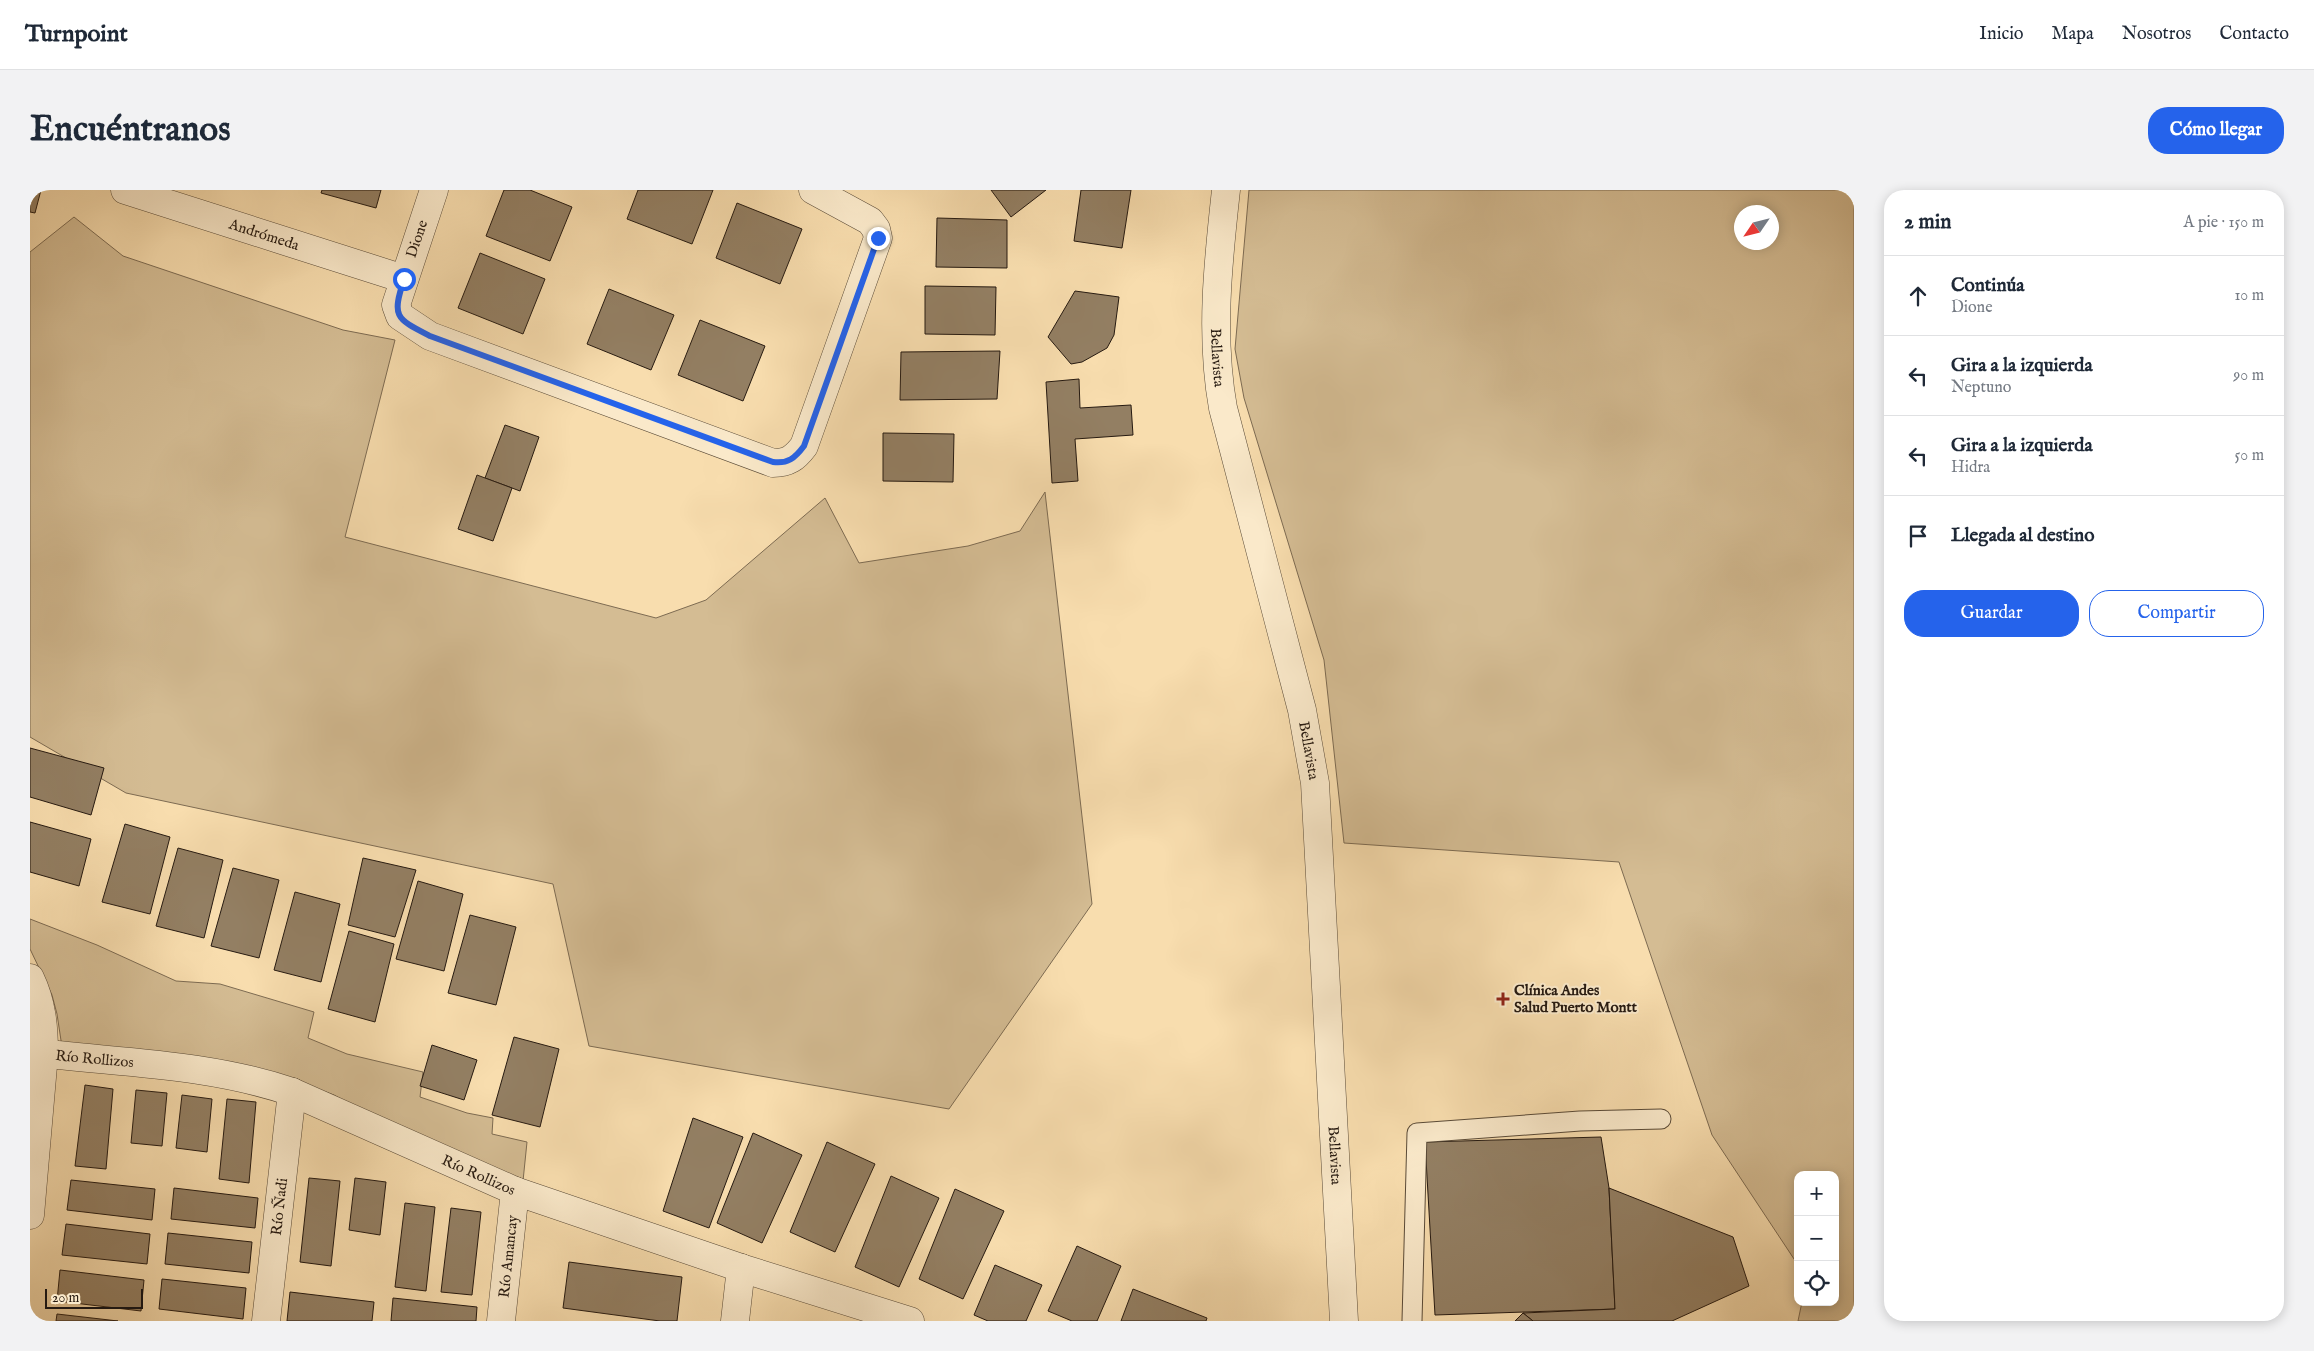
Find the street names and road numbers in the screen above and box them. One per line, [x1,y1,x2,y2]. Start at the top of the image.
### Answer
street label: Andrómeda [226,214,302,255]
street label: Dione [402,217,432,260]
street label: Bellavista [1207,328,1229,389]
street label: Bellavista [1295,720,1324,782]
street label: Río Rollizos [55,1045,135,1072]
street label: Bellavista [1324,1125,1346,1186]
street label: Río Rollizos [439,1150,519,1200]
street label: Río Ñadi [266,1177,292,1236]
street label: Río Amancay [494,1213,522,1299]

